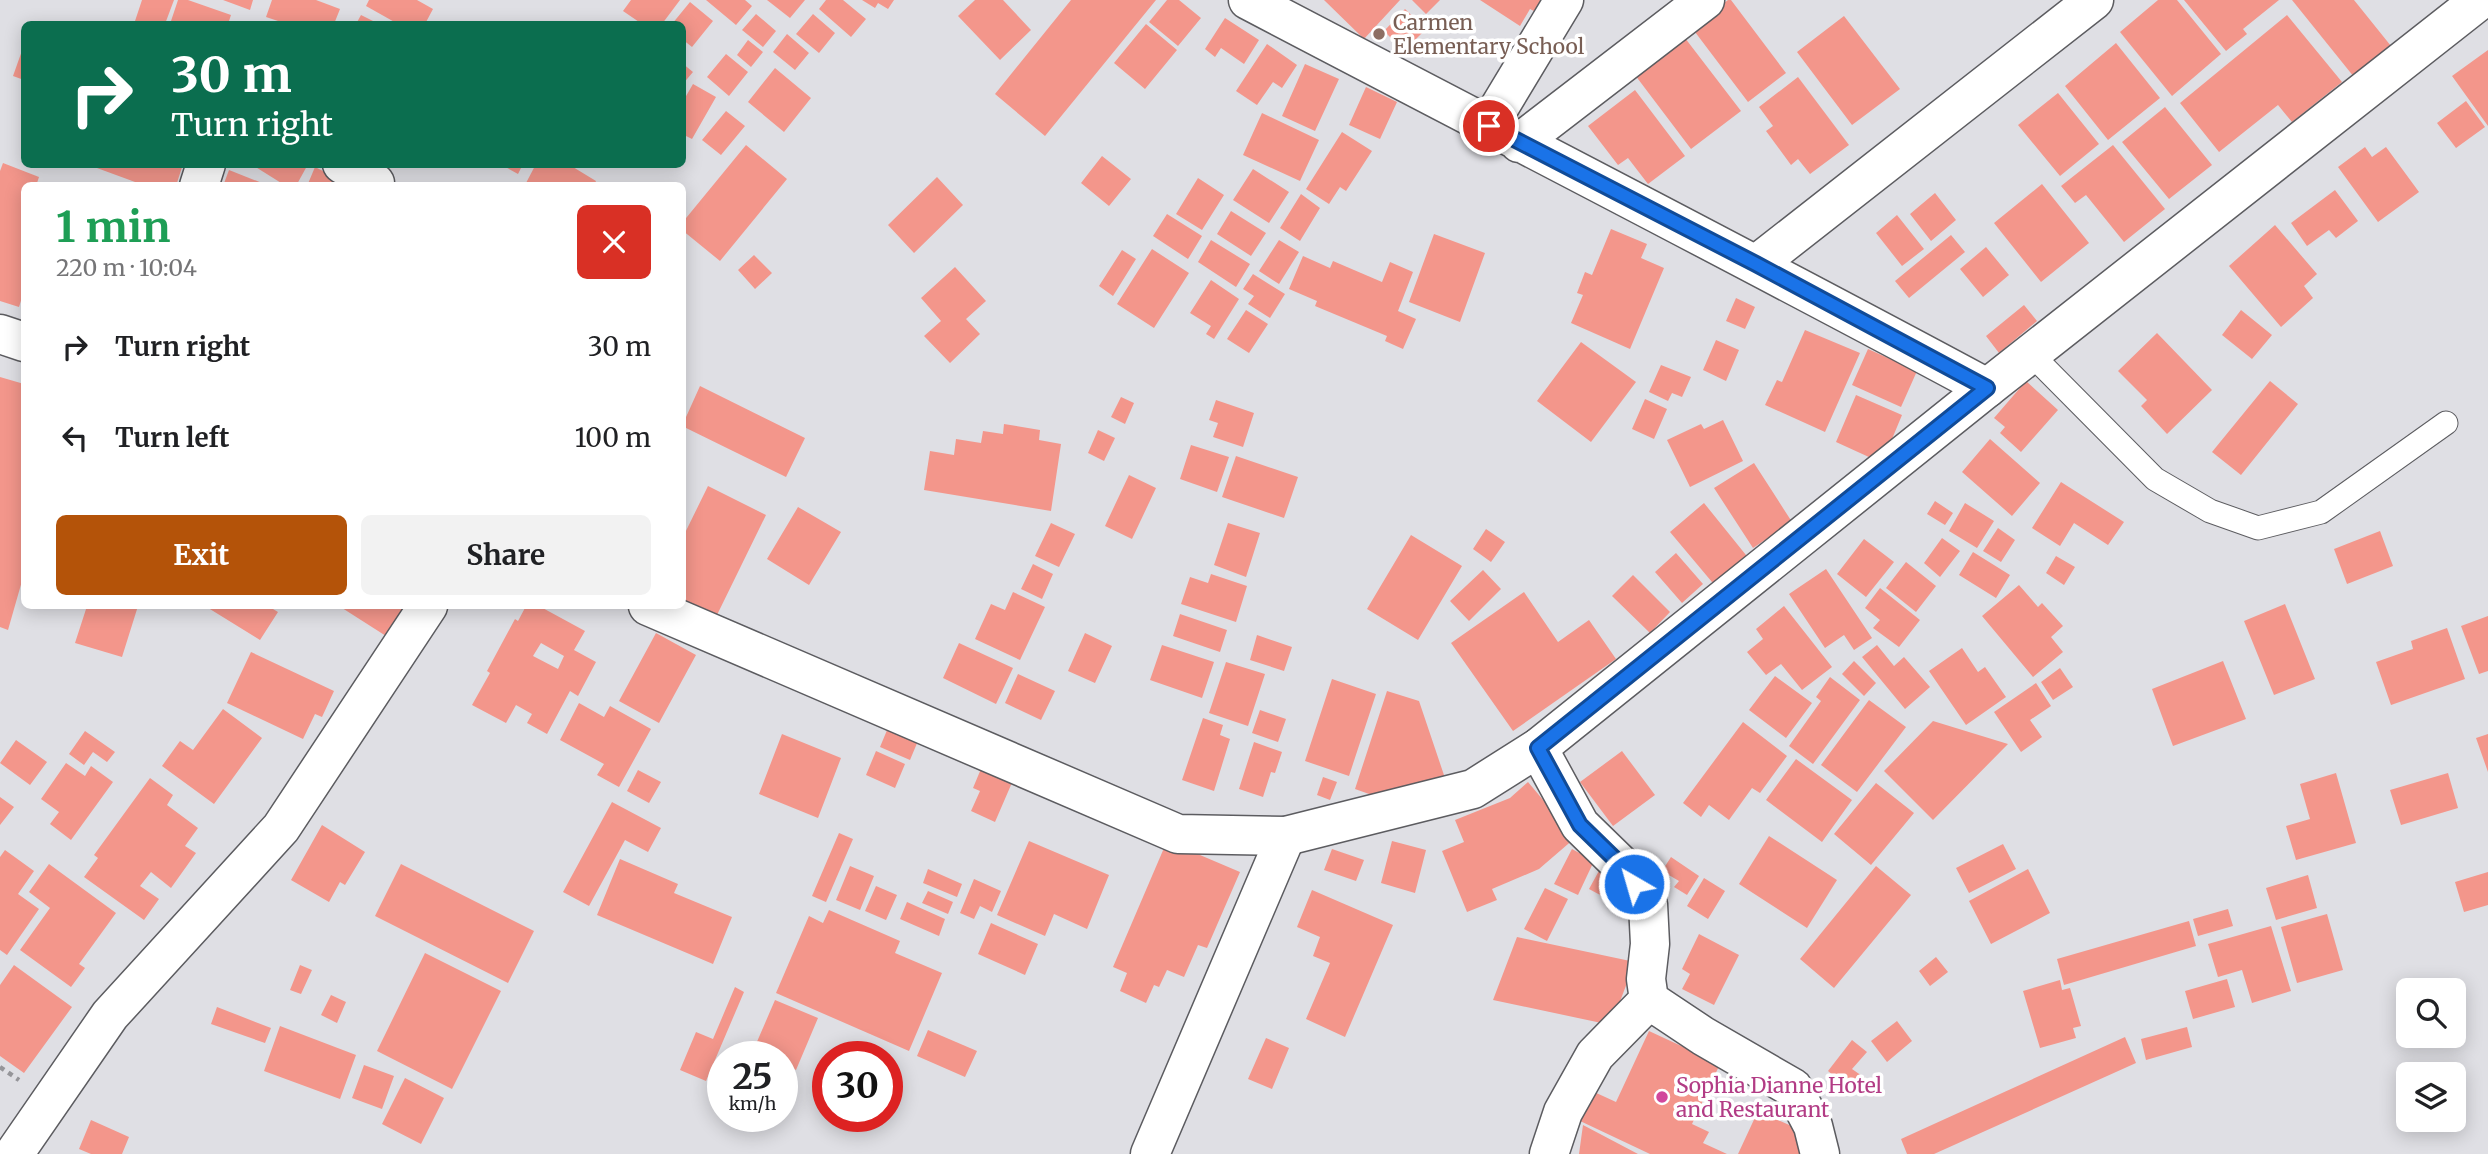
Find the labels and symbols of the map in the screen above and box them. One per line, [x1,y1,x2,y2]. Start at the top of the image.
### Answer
place label: Carmen Elementary School [1393,9,1585,60]
marker: Carmen Elementary School [1371,26,1387,42]
pin [1459,96,1519,156]
position arrow [1597,847,1671,921]
speed limit sign: 30 [812,1041,903,1132]
place label: Sophia Dianne Hotel and Restaurant [1676,1072,1883,1123]
marker: Sophia Dianne Hotel and Restaurant [1654,1089,1670,1105]

